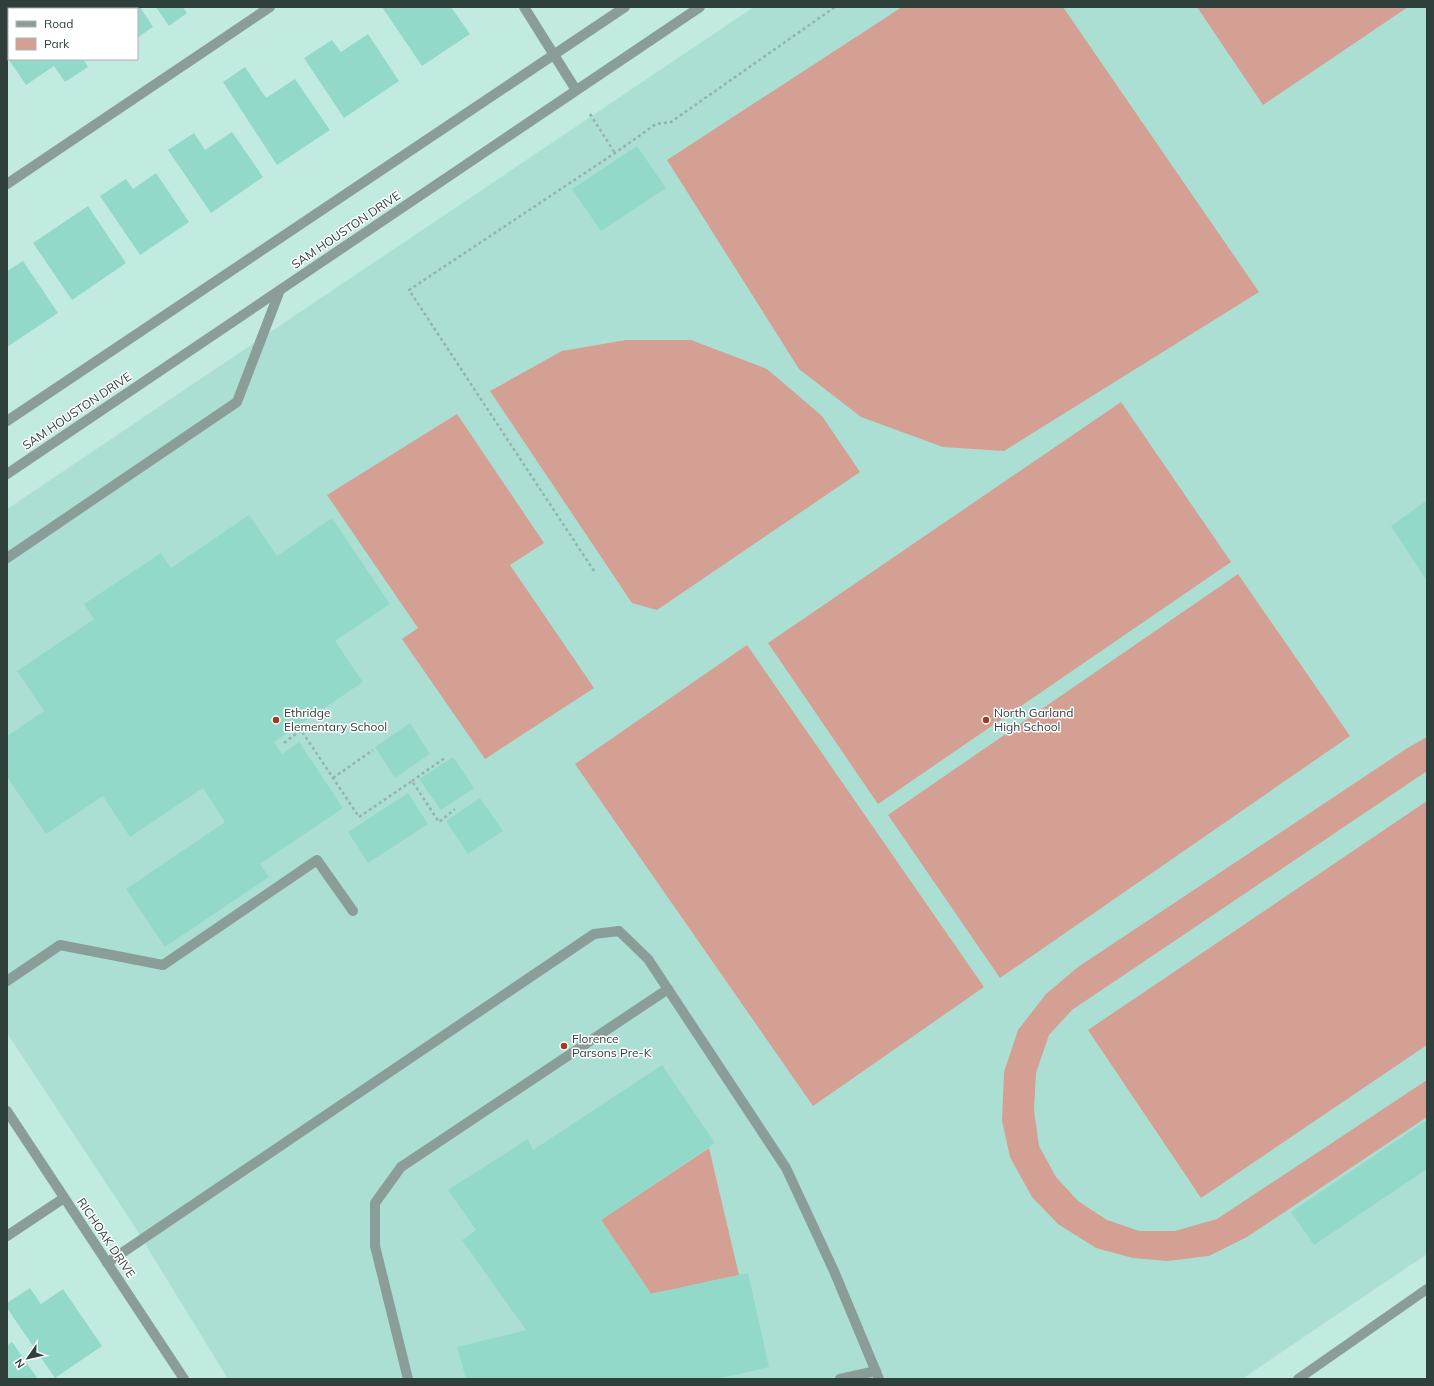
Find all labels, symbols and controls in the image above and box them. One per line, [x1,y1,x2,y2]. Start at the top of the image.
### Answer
legend [8,8,138,60]
text: Road [44,16,73,31]
text: Park [44,36,70,51]
street label: SAM HOUSTON DRIVE [288,188,403,272]
street label: SAM HOUSTON DRIVE [19,369,134,453]
place label: Ethridge Elementary School [284,705,387,734]
place label: North Garland High School [994,705,1073,734]
marker: Ethridge Elementary School [271,715,281,725]
marker: North Garland High School [981,715,991,725]
place label: Florence Parsons Pre-K [572,1031,652,1060]
marker: Florence Parsons Pre-K [559,1041,569,1051]
street label: RICHOAK DRIVE [74,1195,139,1281]
north arrow [8,1338,48,1378]
text: N [12,1356,28,1371]

